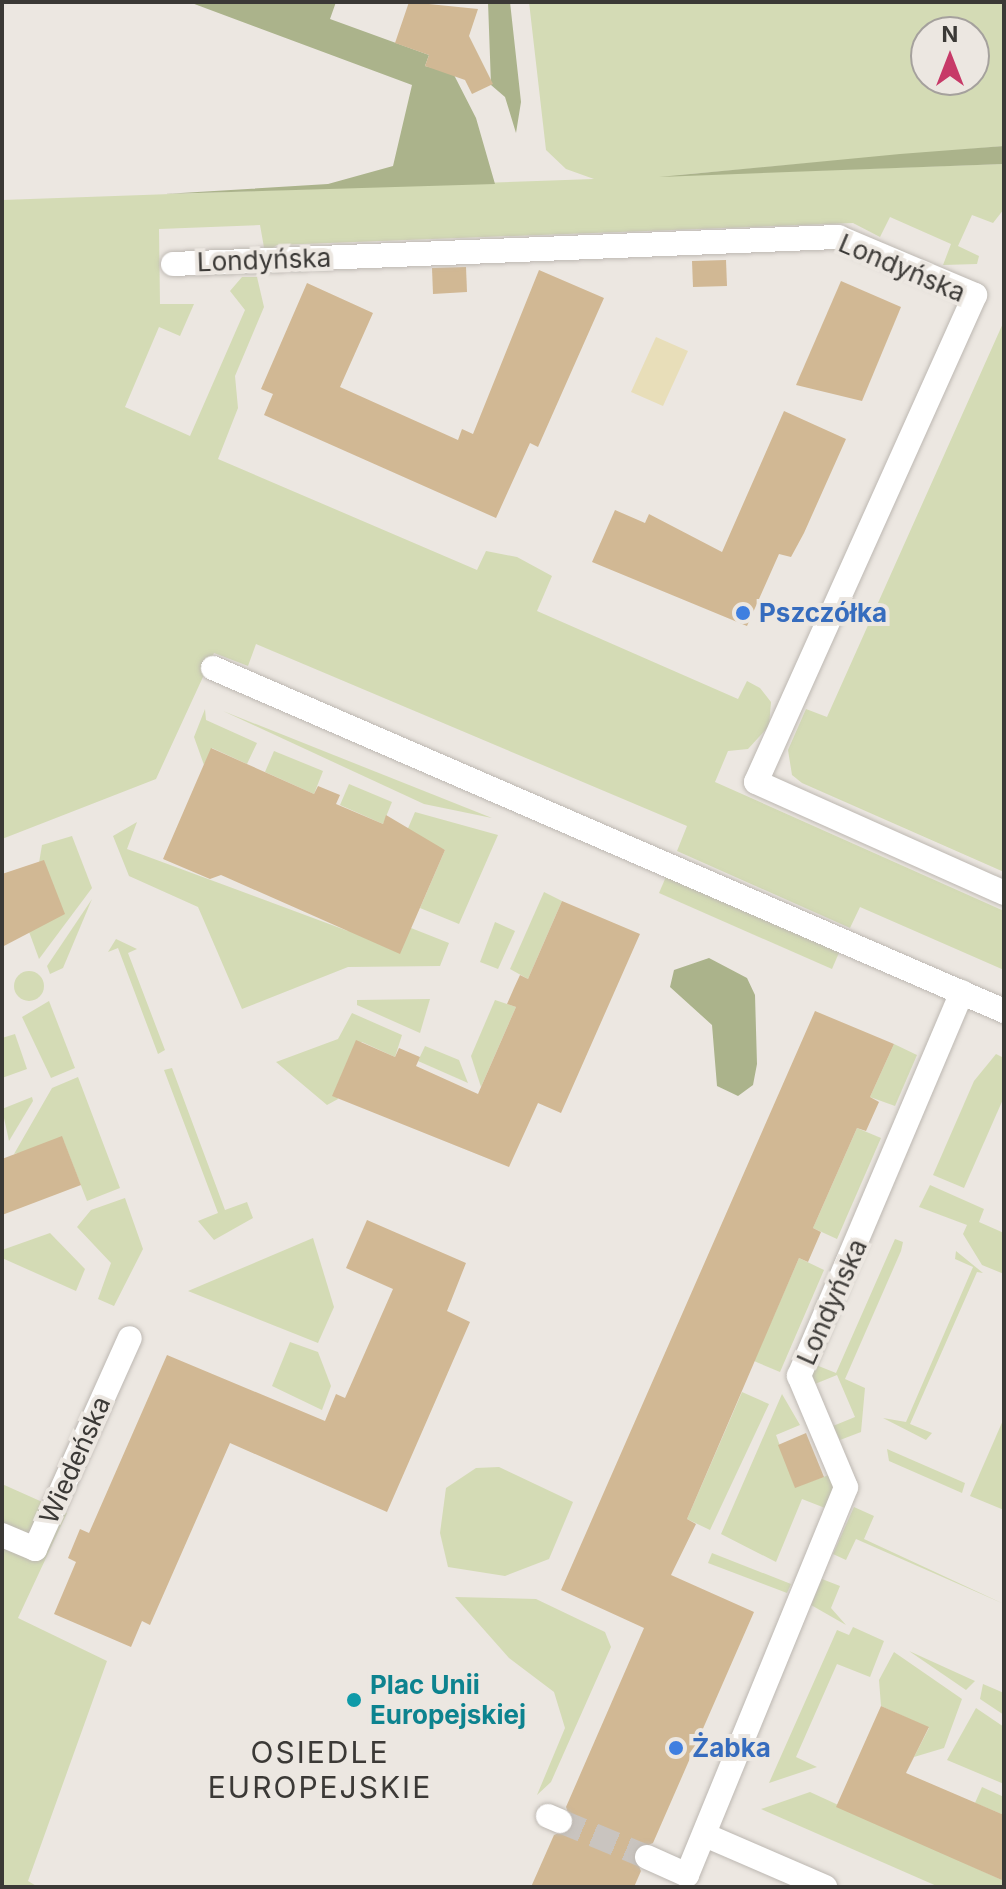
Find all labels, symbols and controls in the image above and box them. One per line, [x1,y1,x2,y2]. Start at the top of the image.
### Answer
north arrow [910,16,990,96]
text: N [942,21,958,47]
street label: Londyńska [834,227,970,309]
street label: Londyńska [196,242,332,278]
place label: Pszczółka [759,597,887,629]
marker: Pszczółka [734,604,752,622]
street label: Londyńska [790,1234,874,1370]
street label: Wiedeńska [33,1391,117,1529]
place label: Plac Unii Europejskiej [370,1669,526,1730]
marker: Plac Unii Europejskiej [345,1691,363,1709]
place label: Żabka [692,1732,771,1764]
district label: OSIEDLE EUROPEJSKIE [208,1734,432,1804]
marker: Żabka [667,1739,685,1757]

